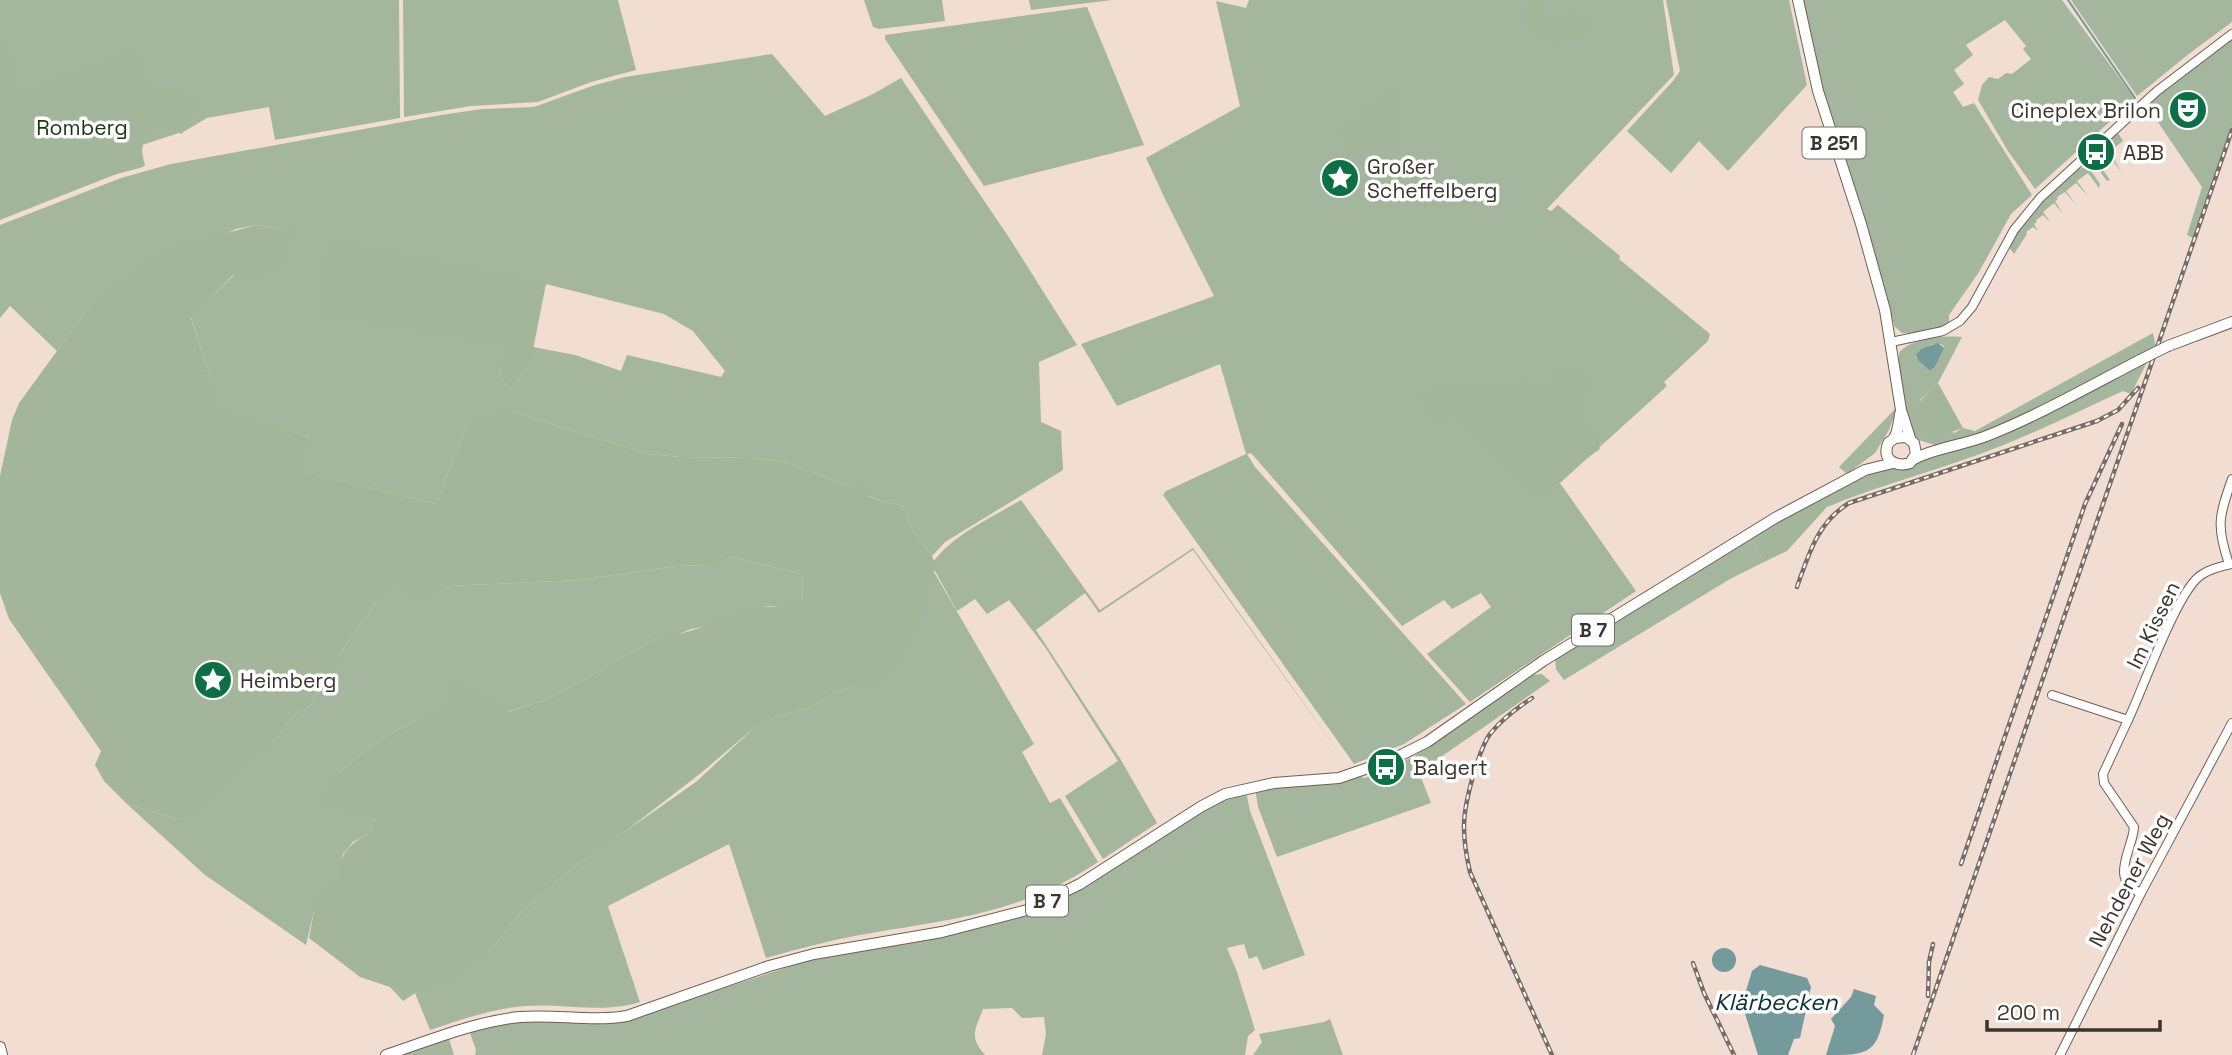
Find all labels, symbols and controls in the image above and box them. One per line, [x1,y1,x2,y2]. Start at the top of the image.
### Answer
theatre icon: Cineplex Brilon [2167,89,2209,131]
place label: Cineplex Brilon [2011,97,2161,124]
park label: Romberg [36,114,128,141]
road number: B 251 [1802,127,1866,158]
bus stop icon: ABB [2075,131,2117,173]
place label: ABB [2123,139,2164,166]
place label: Großer Scheffelberg [1367,153,1497,204]
place icon: Großer Scheffelberg [1319,157,1361,199]
street label: Im Kissen [2120,577,2186,673]
road number: B 7 [1572,614,1614,646]
place icon: Heimberg [192,659,234,701]
place label: Heimberg [240,667,336,694]
bus stop icon: Balgert [1365,746,1407,788]
place label: Balgert [1413,754,1488,781]
street label: Nehdener Weg [2082,808,2176,952]
road number: B 7 [1026,886,1068,917]
water label: Klärbecken [1714,987,1839,1017]
scale bar [1987,988,2160,1032]
text: 200 m [1997,999,2060,1026]

